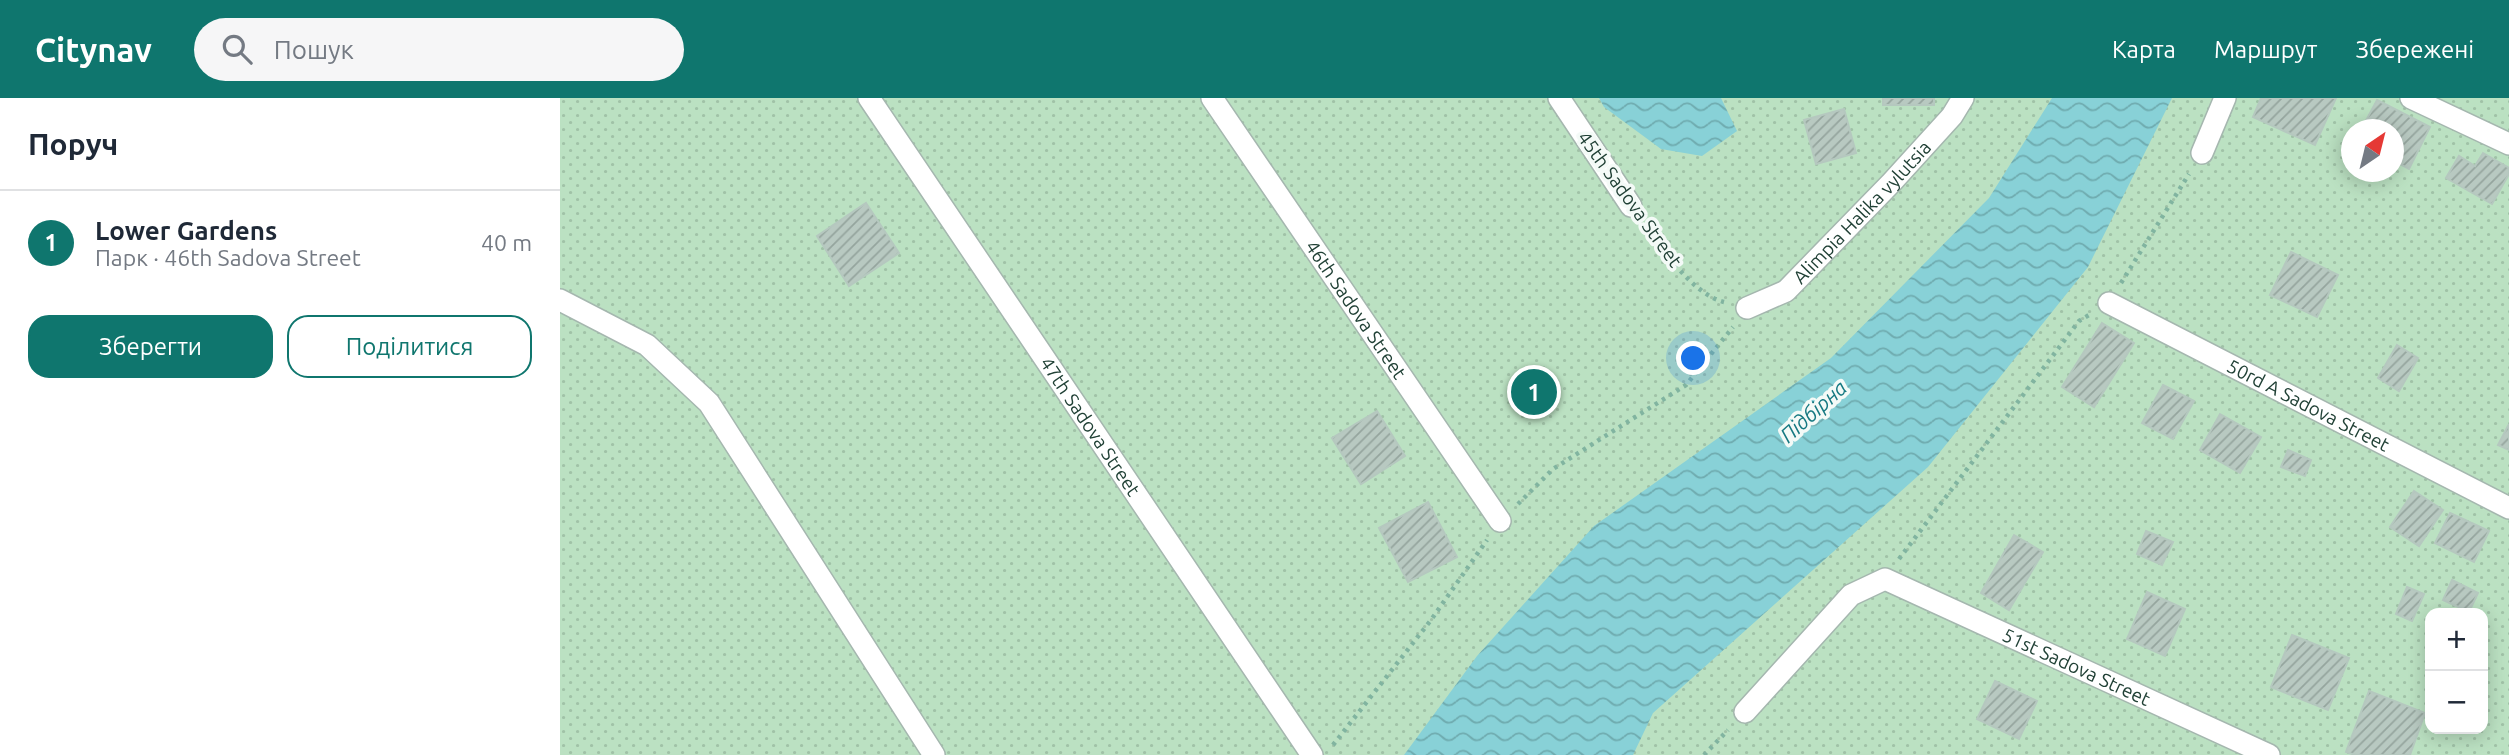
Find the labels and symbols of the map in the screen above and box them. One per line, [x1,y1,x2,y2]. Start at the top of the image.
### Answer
north arrow [2341,119,2404,182]
street label: 45th Sadova Street [1573,127,1687,272]
street label: Alimpia Halika vylutsia [1788,136,1935,288]
street label: 46th Sadova Street [1301,236,1411,383]
your location [1676,341,1710,375]
street label: 47th Sadova Street [1036,353,1145,500]
street label: 50rd A Sadova Street [2224,354,2394,456]
pin: 1 [1511,366,1557,418]
water label: Підбірна [1775,375,1851,447]
street label: 51st Sadova Street [1999,623,2154,710]

